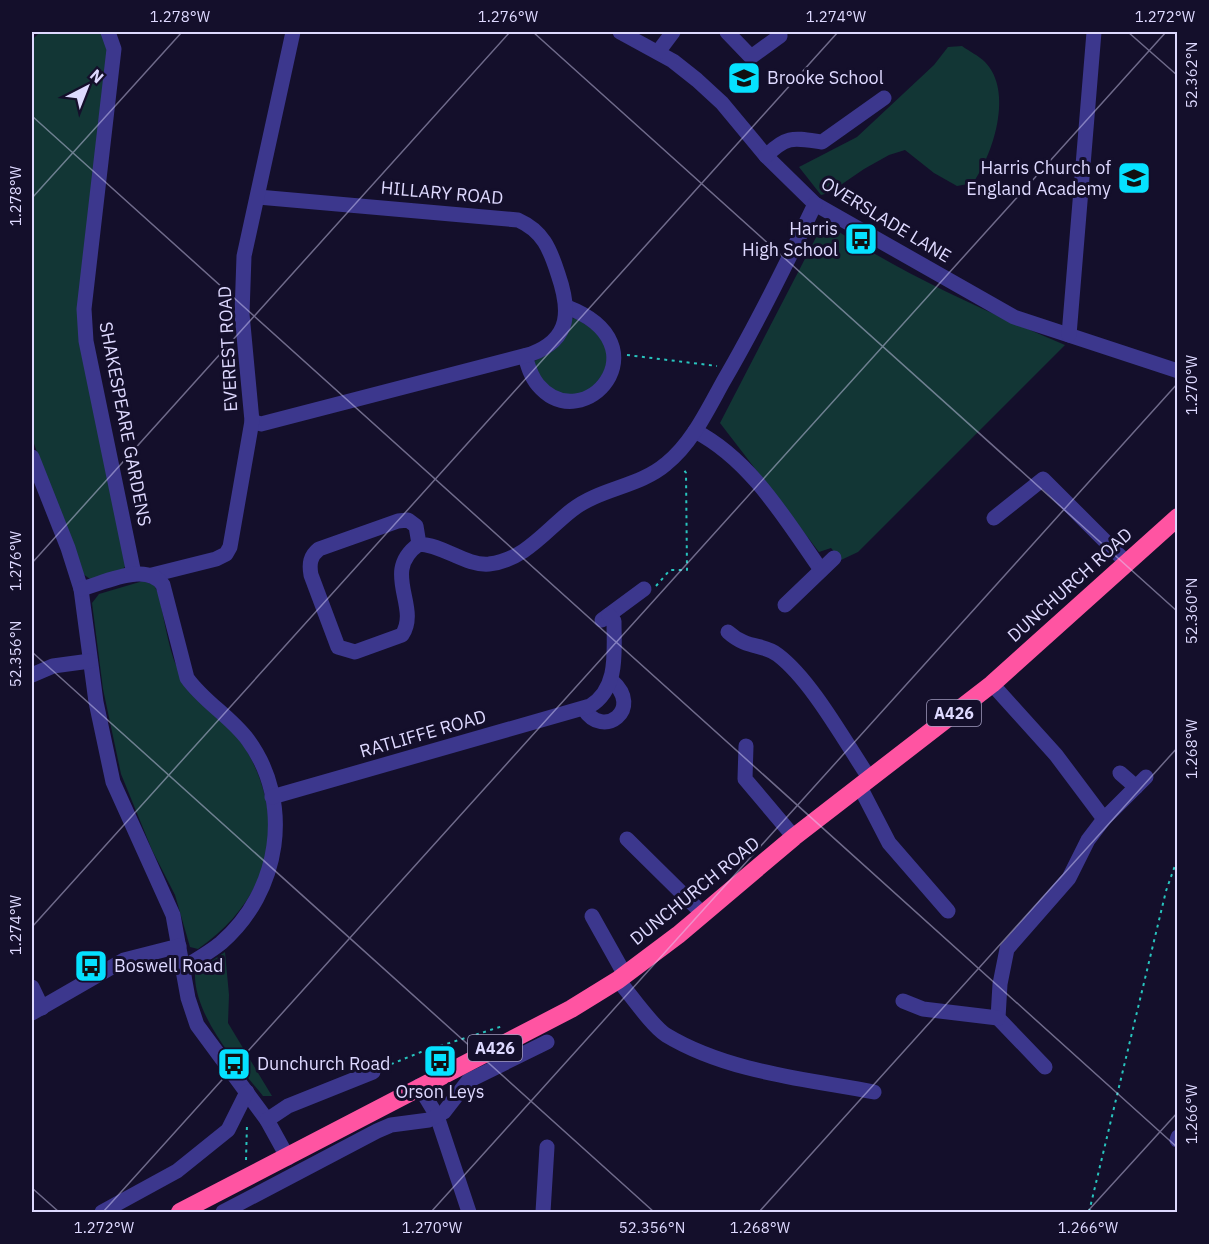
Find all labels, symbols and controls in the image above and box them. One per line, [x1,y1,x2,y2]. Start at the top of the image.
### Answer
text: 1.278°W [150,7,211,26]
text: 1.276°W [478,7,539,26]
text: 1.274°W [806,7,867,26]
text: 1.272°W [1135,7,1196,26]
text: 52.362°N [1182,42,1201,108]
north arrow [57,57,117,117]
school or university icon: Brooke School [726,60,762,96]
text: N [86,65,108,87]
place label: Brooke School [767,66,884,89]
place label: Harris Church of England Academy [966,156,1111,200]
school or university icon: Harris Church of England Academy [1116,160,1152,196]
text: 1.278°W [6,165,25,226]
street label: OVERSLADE LANE [817,172,956,267]
street label: HILLARY ROAD [380,176,504,209]
place label: Harris High School [742,217,838,261]
bus stop icon: Harris High School [843,221,879,257]
street label: EVEREST ROAD [213,286,242,413]
street label: SHAKESPEARE GARDENS [94,320,157,528]
text: 1.270°W [1182,354,1201,415]
street label: DUNCHURCH ROAD [1003,523,1137,647]
text: 1.276°W [6,530,25,591]
text: 52.360°N [1182,578,1201,644]
text: 52.356°N [6,621,25,687]
road number: A426 [927,700,981,726]
street label: RATLIFFE ROAD [357,704,489,763]
text: 1.268°W [1182,718,1201,779]
street label: DUNCHURCH ROAD [625,831,764,950]
text: 1.274°W [6,894,25,955]
bus stop icon: Boswell Road [73,948,109,984]
place label: Boswell Road [114,954,223,977]
road number: A426 [468,1035,522,1061]
bus stop icon: Orson Leys [422,1043,458,1079]
bus stop icon: Dunchurch Road [216,1046,252,1082]
place label: Dunchurch Road [257,1052,390,1075]
place label: Orson Leys [396,1080,484,1103]
text: 1.266°W [1182,1083,1201,1144]
text: 1.272°W [74,1218,135,1237]
text: 1.270°W [402,1218,463,1237]
text: 52.356°N [619,1218,685,1237]
text: 1.268°W [730,1218,791,1237]
text: 1.266°W [1058,1218,1119,1237]

